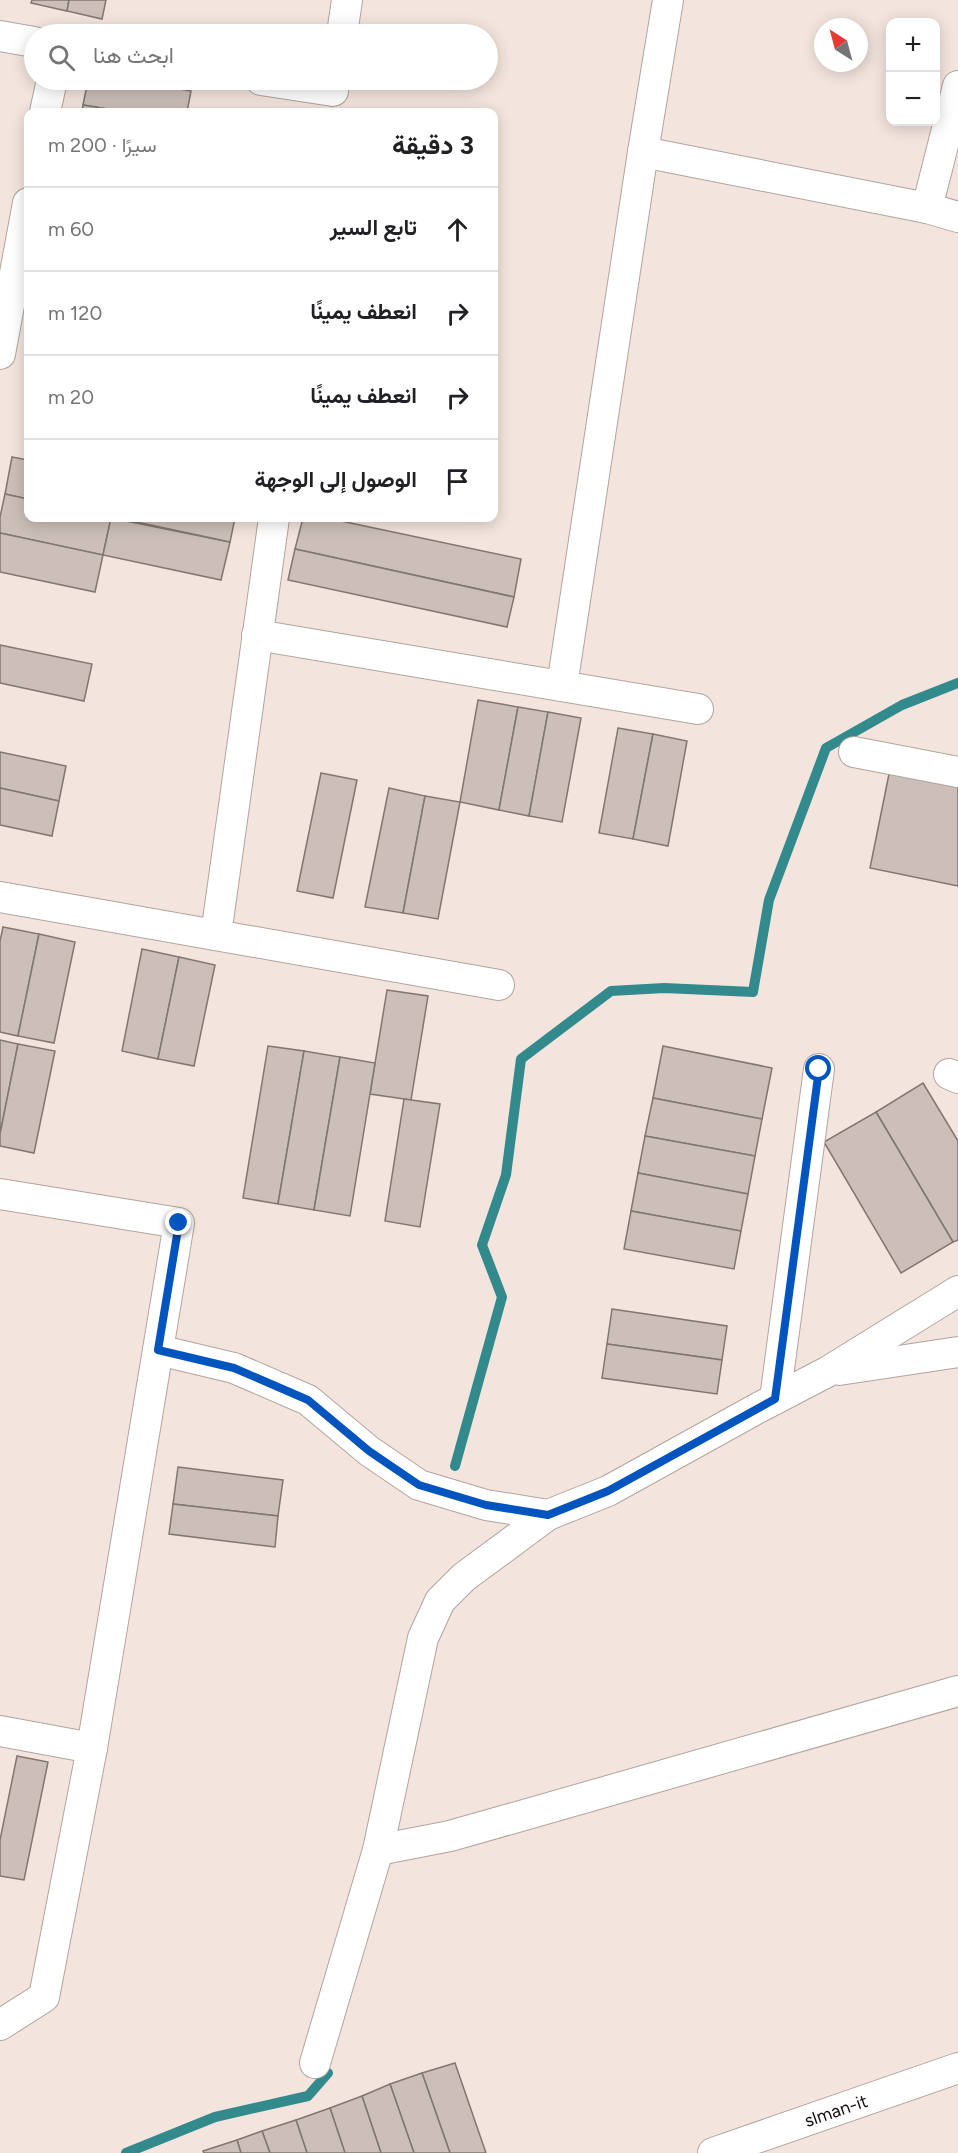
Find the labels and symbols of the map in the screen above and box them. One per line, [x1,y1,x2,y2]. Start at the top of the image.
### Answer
north arrow [814,18,868,72]
route start [805,1055,831,1081]
route end [165,1209,191,1235]
street label: slman-it [802,2090,871,2132]

